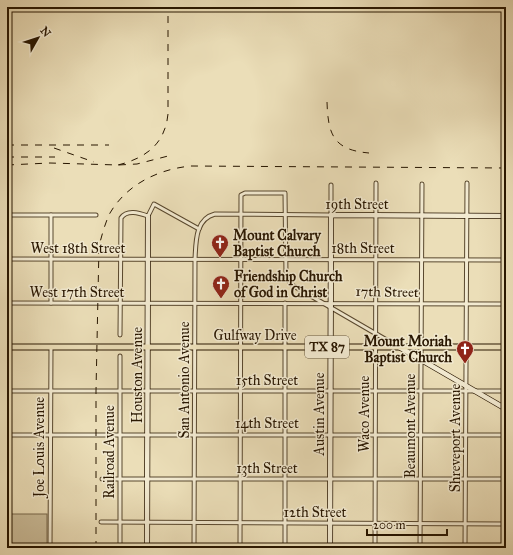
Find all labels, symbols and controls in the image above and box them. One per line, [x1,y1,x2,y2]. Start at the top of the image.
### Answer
north arrow [18,18,58,58]
text: N [37,24,54,40]
street label: 19th Street [325,196,389,213]
place label: Mount Calvary Baptist Church [233,227,322,261]
church icon: Mount Calvary Baptist Church [210,233,230,258]
street label: West 18th Street [30,240,126,257]
street label: 18th Street [331,240,395,257]
place label: Friendship Church of God in Christ [234,268,343,301]
church icon: Friendship Church of God in Christ [211,274,231,299]
street label: 17th Street [355,283,419,301]
street label: West 17th Street [29,284,125,301]
street label: San Antonio Avenue [176,321,193,439]
street label: Houston Avenue [129,327,146,423]
street label: Gulfway Drive [213,327,297,344]
place label: Mount Moriah Baptist Church [363,333,452,367]
road number: TX 87 [305,336,349,358]
church icon: Mount Moriah Baptist Church [455,339,475,364]
street label: 15th Street [236,372,298,389]
street label: Austin Avenue [311,372,328,457]
street label: Beaumont Avenue [402,373,419,478]
street label: Waco Avenue [356,376,373,452]
street label: Shreveport Avenue [447,384,464,492]
street label: Joe Louis Avenue [31,397,49,499]
street label: Railroad Avenue [101,405,118,499]
street label: 14th Street [235,415,299,432]
street label: 13th Street [236,460,298,477]
street label: 12th Street [284,504,347,521]
scale bar [367,511,447,537]
text: 200 m [373,518,406,532]

